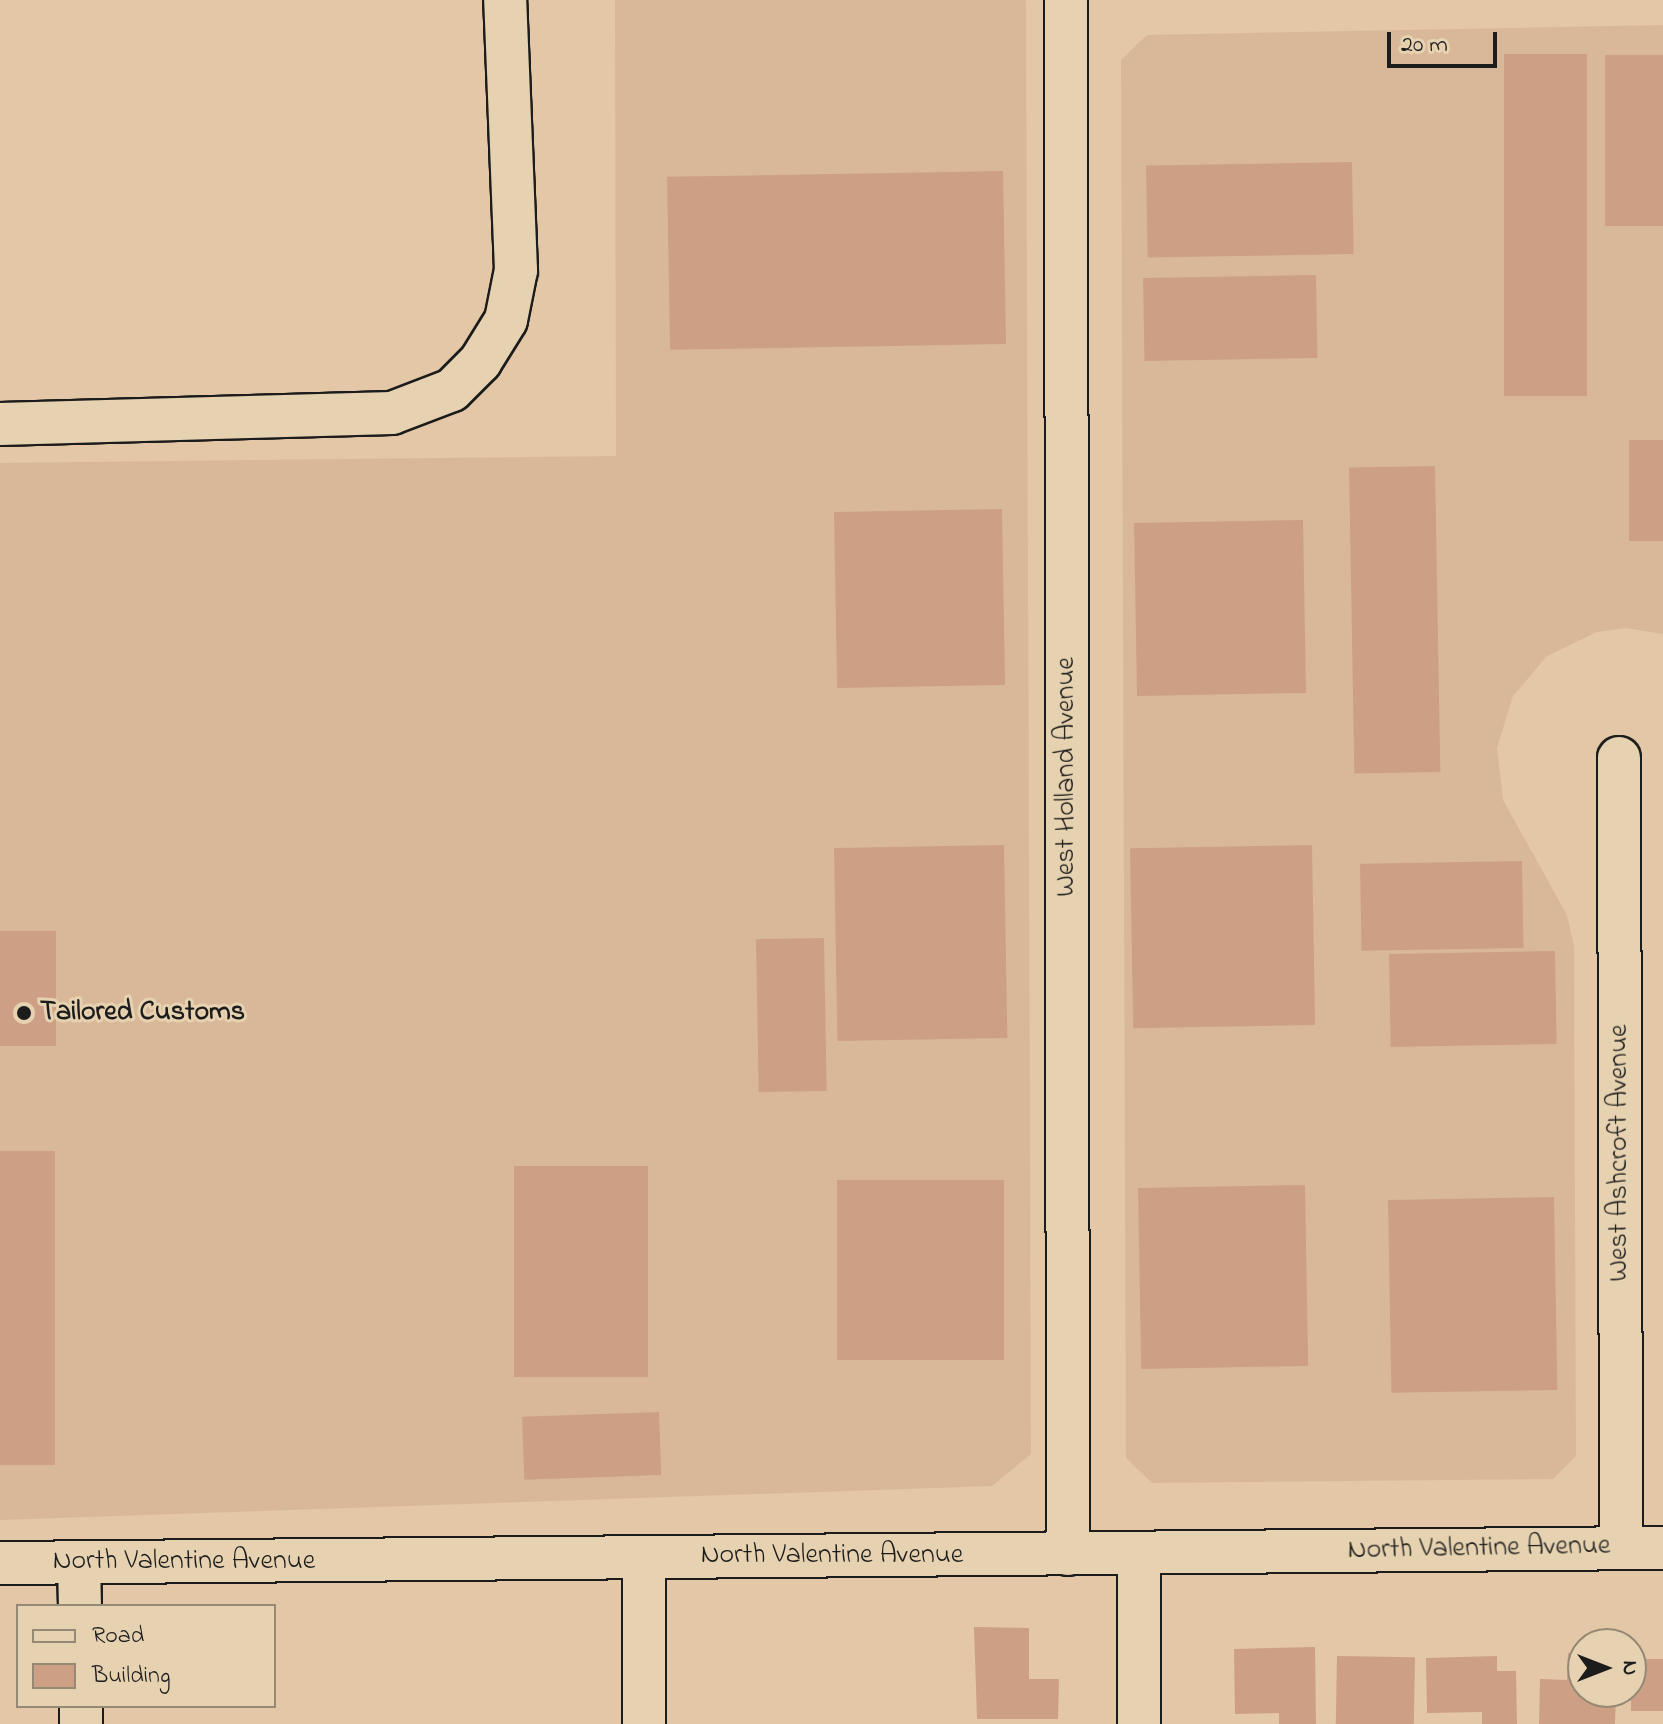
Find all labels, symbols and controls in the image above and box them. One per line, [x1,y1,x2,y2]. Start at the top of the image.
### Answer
scale bar [1391,16,1501,66]
text: 20 m [1401,28,1448,63]
street label: West Holland Avenue [1050,657,1084,897]
place label: Tailored Customs [40,996,245,1030]
marker: Tailored Customs [15,1004,33,1022]
street label: West Ashcroft Avenue [1603,1024,1637,1282]
street label: North Valentine Avenue [1347,1530,1611,1568]
street label: North Valentine Avenue [701,1539,963,1573]
street label: North Valentine Avenue [53,1545,315,1579]
legend [16,1604,276,1708]
text: Road [92,1619,144,1654]
north arrow [1567,1628,1647,1708]
text: Building [92,1659,171,1694]
text: N [1613,1661,1645,1675]

